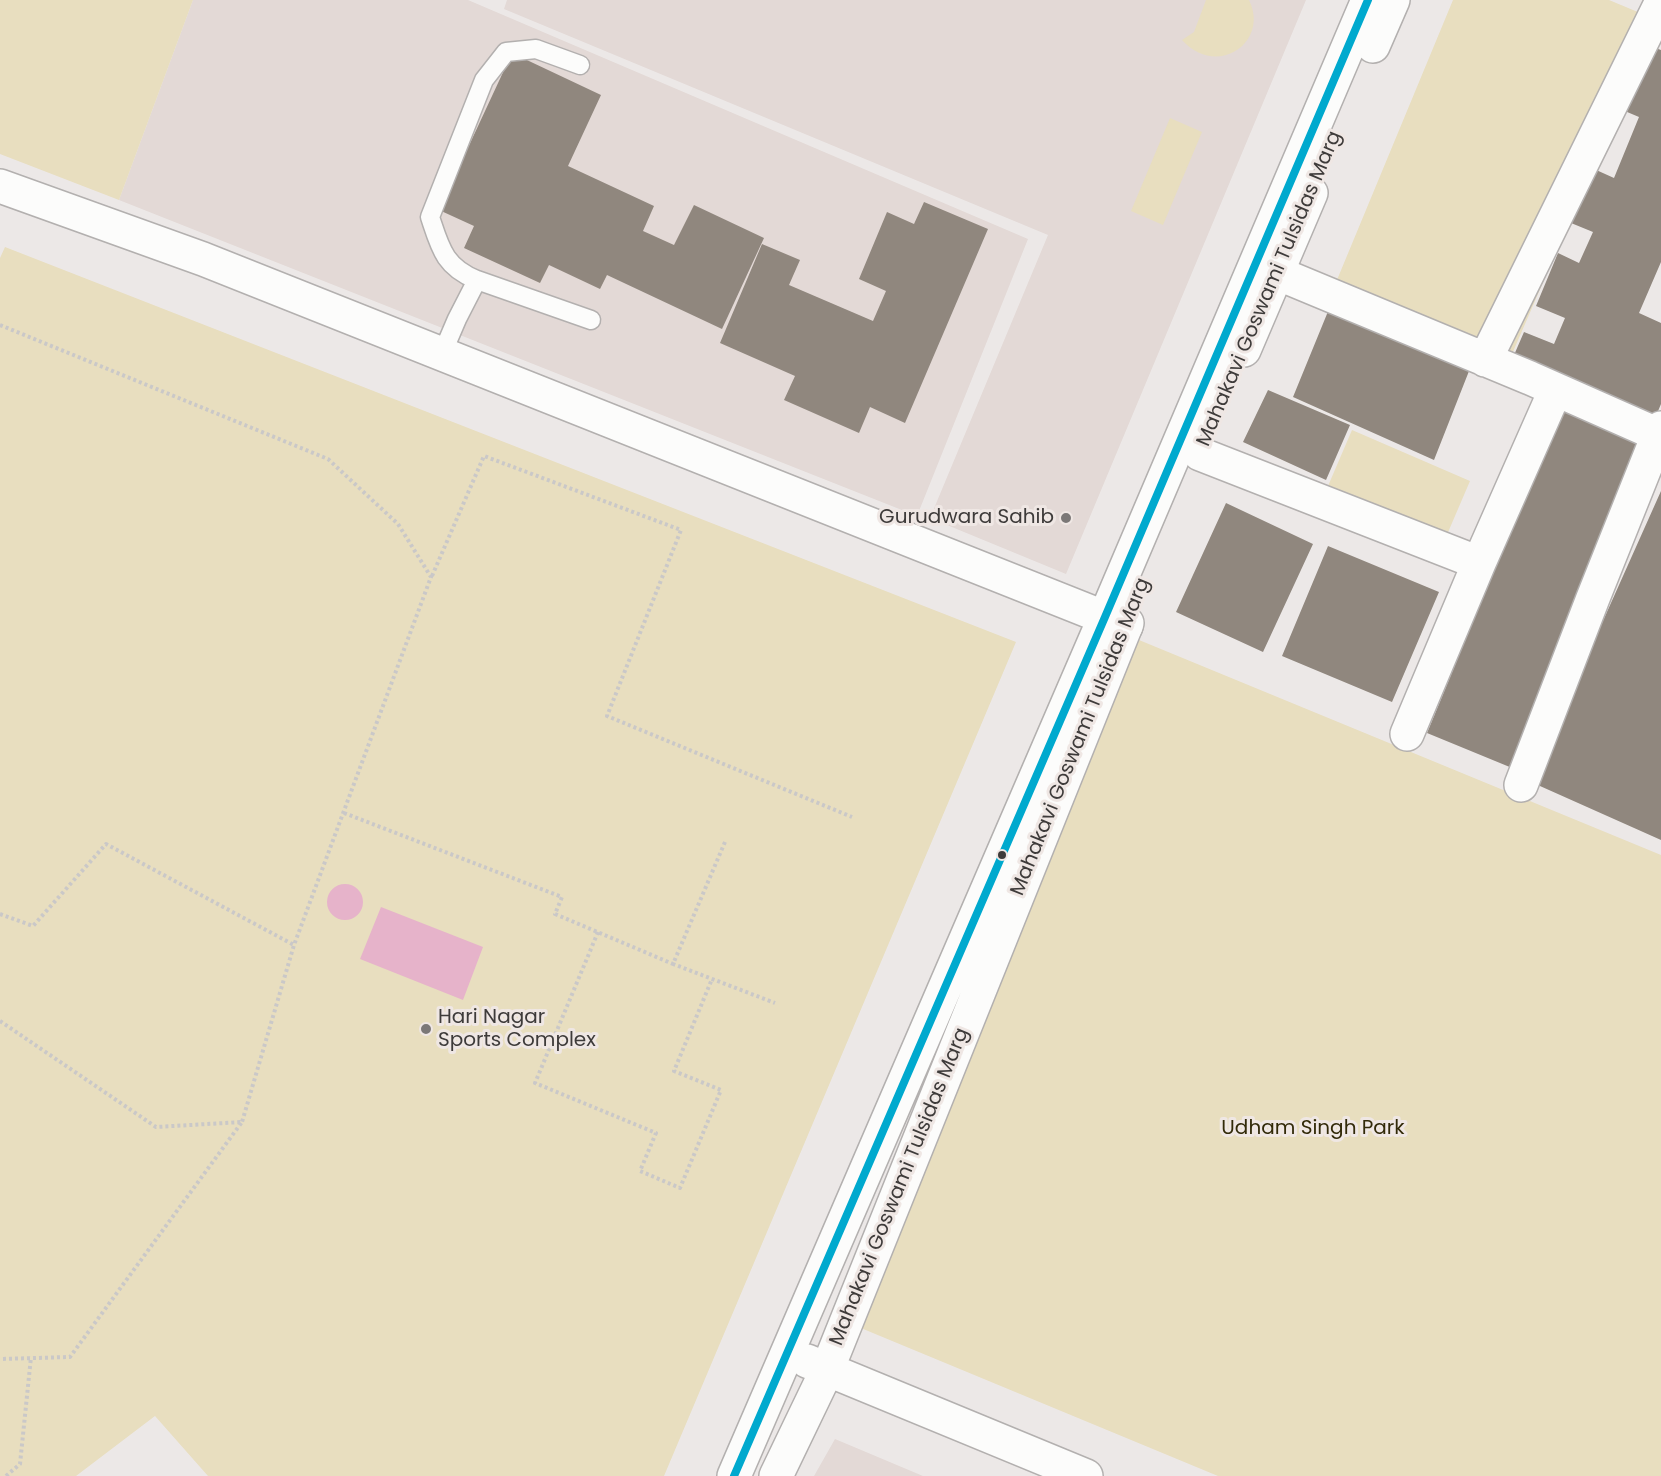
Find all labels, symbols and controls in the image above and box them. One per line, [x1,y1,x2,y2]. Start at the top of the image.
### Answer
street label: Mahakavi Goswami Tulsidas Marg [1192,128,1348,450]
place label: Gurudwara Sahib [879,506,1054,530]
marker: Gurudwara Sahib [1059,511,1073,525]
street label: Mahakavi Goswami Tulsidas Marg [1006,575,1156,899]
unlabelled marker [996,849,1008,861]
place label: Hari Nagar Sports Complex [438,1006,596,1053]
marker: Hari Nagar Sports Complex [419,1022,433,1036]
street label: Mahakavi Goswami Tulsidas Marg [825,1025,975,1349]
park label: Udham Singh Park [1221,1117,1405,1141]

